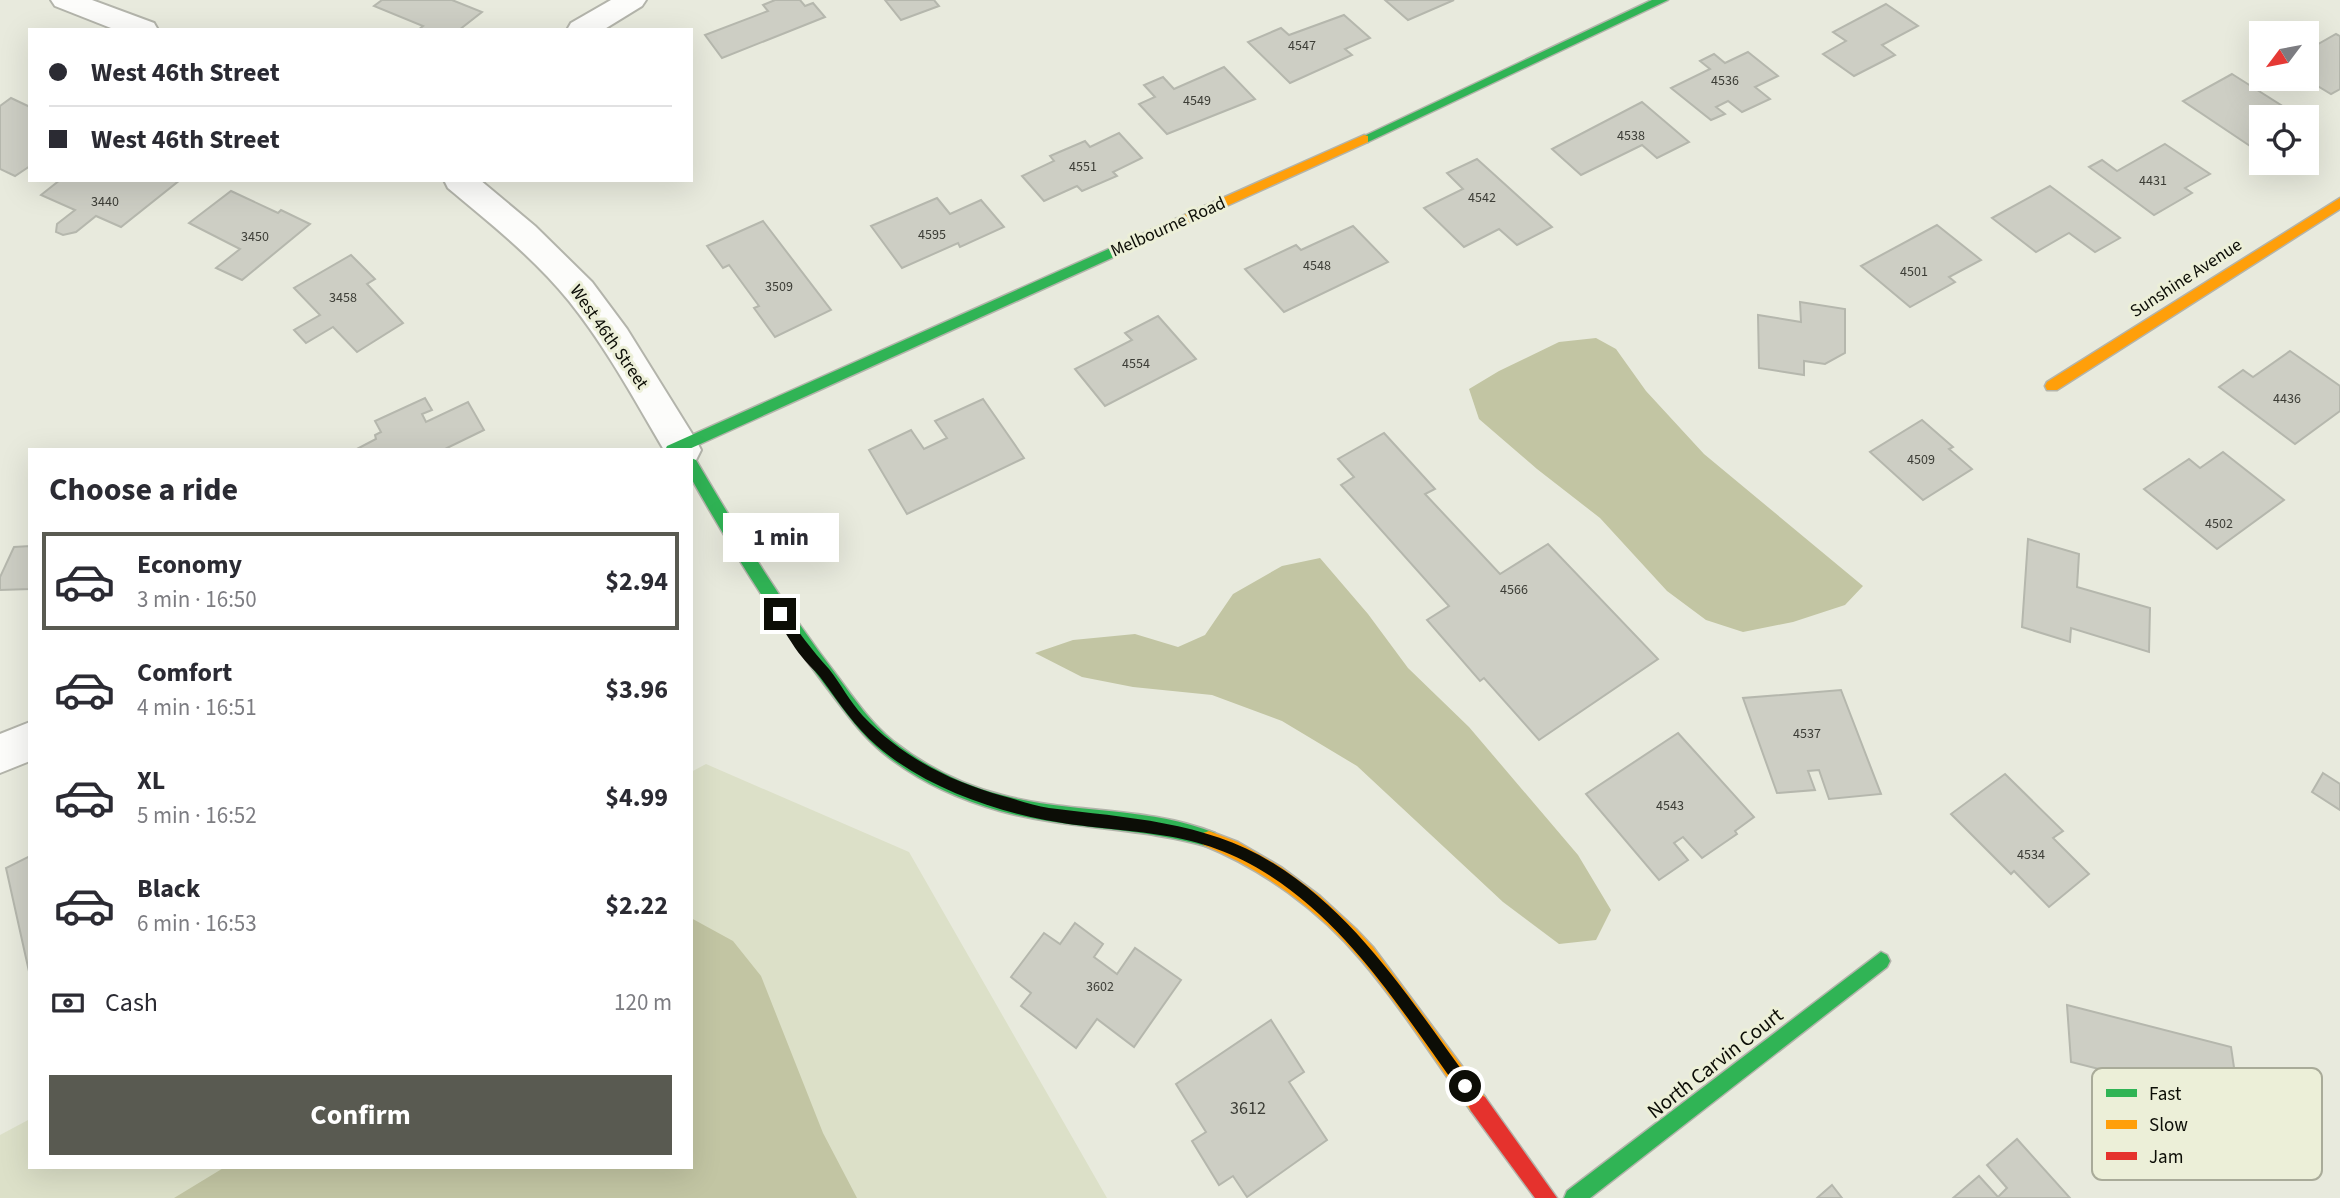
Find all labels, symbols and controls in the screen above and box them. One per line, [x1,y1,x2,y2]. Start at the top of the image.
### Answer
north arrow [2249,21,2319,91]
map controls [2249,21,2319,175]
house number: 4547 [1288,36,1316,56]
text: West 46th Street [91,54,280,91]
house number: 4536 [1711,71,1739,91]
house number: 4549 [1183,91,1211,111]
button: locate [2249,105,2319,175]
text: West 46th Street [91,121,280,158]
house number: 4538 [1617,126,1645,146]
house number: 4551 [1069,157,1097,177]
house number: 4431 [2139,171,2167,191]
house number: 4542 [1468,188,1496,208]
street label: Melbourne Road [1107,190,1229,264]
house number: 3440 [91,192,119,212]
house number: 4595 [918,225,946,245]
house number: 3450 [241,227,269,247]
street label: Sunshine Avenue [2125,232,2247,324]
house number: 4548 [1303,256,1331,276]
house number: 4501 [1900,262,1928,282]
house number: 3509 [765,277,793,297]
street label: West 46th Street [564,280,654,394]
house number: 3458 [329,288,357,308]
house number: 4554 [1122,354,1150,374]
house number: 4436 [2273,389,2301,409]
house number: 4509 [1907,450,1935,470]
text: Choose a ride [49,467,238,513]
callout: 1 min [722,512,838,562]
house number: 4502 [2205,514,2233,534]
text: 1 min [753,521,809,554]
text: Economy [137,546,242,583]
icon: car [53,550,116,613]
text: $2.94 [605,563,668,600]
house number: 4566 [1500,580,1528,600]
text: 3 min · 16:50 [137,583,257,616]
route end [764,598,796,630]
text: Comfort [137,654,232,691]
icon: car [53,658,116,721]
text: $3.96 [605,671,668,708]
text: 4 min · 16:51 [137,691,257,724]
house number: 4537 [1793,724,1821,744]
text: XL [137,762,165,799]
icon: car [53,766,116,829]
text: $4.99 [605,779,668,816]
house number: 4543 [1656,796,1684,816]
text: 5 min · 16:52 [137,799,257,832]
house number: 4534 [2017,845,2045,865]
text: Black [137,870,200,907]
icon: car [53,874,116,937]
text: $2.22 [605,887,668,924]
text: 6 min · 16:53 [137,907,257,940]
house number: 3602 [1086,977,1114,997]
icon: cash [49,984,87,1022]
text: Cash [105,984,158,1021]
text: 120 m [614,986,672,1019]
street label: North Carvin Court [1641,1000,1789,1126]
legend [2092,1068,2322,1180]
route start [1449,1070,1481,1102]
button: Confirm [49,1075,672,1155]
text: Fast [2149,1081,2182,1108]
house number: 3612 [1230,1096,1266,1121]
text: Slow [2149,1112,2188,1139]
text: Jam [2149,1144,2183,1171]

